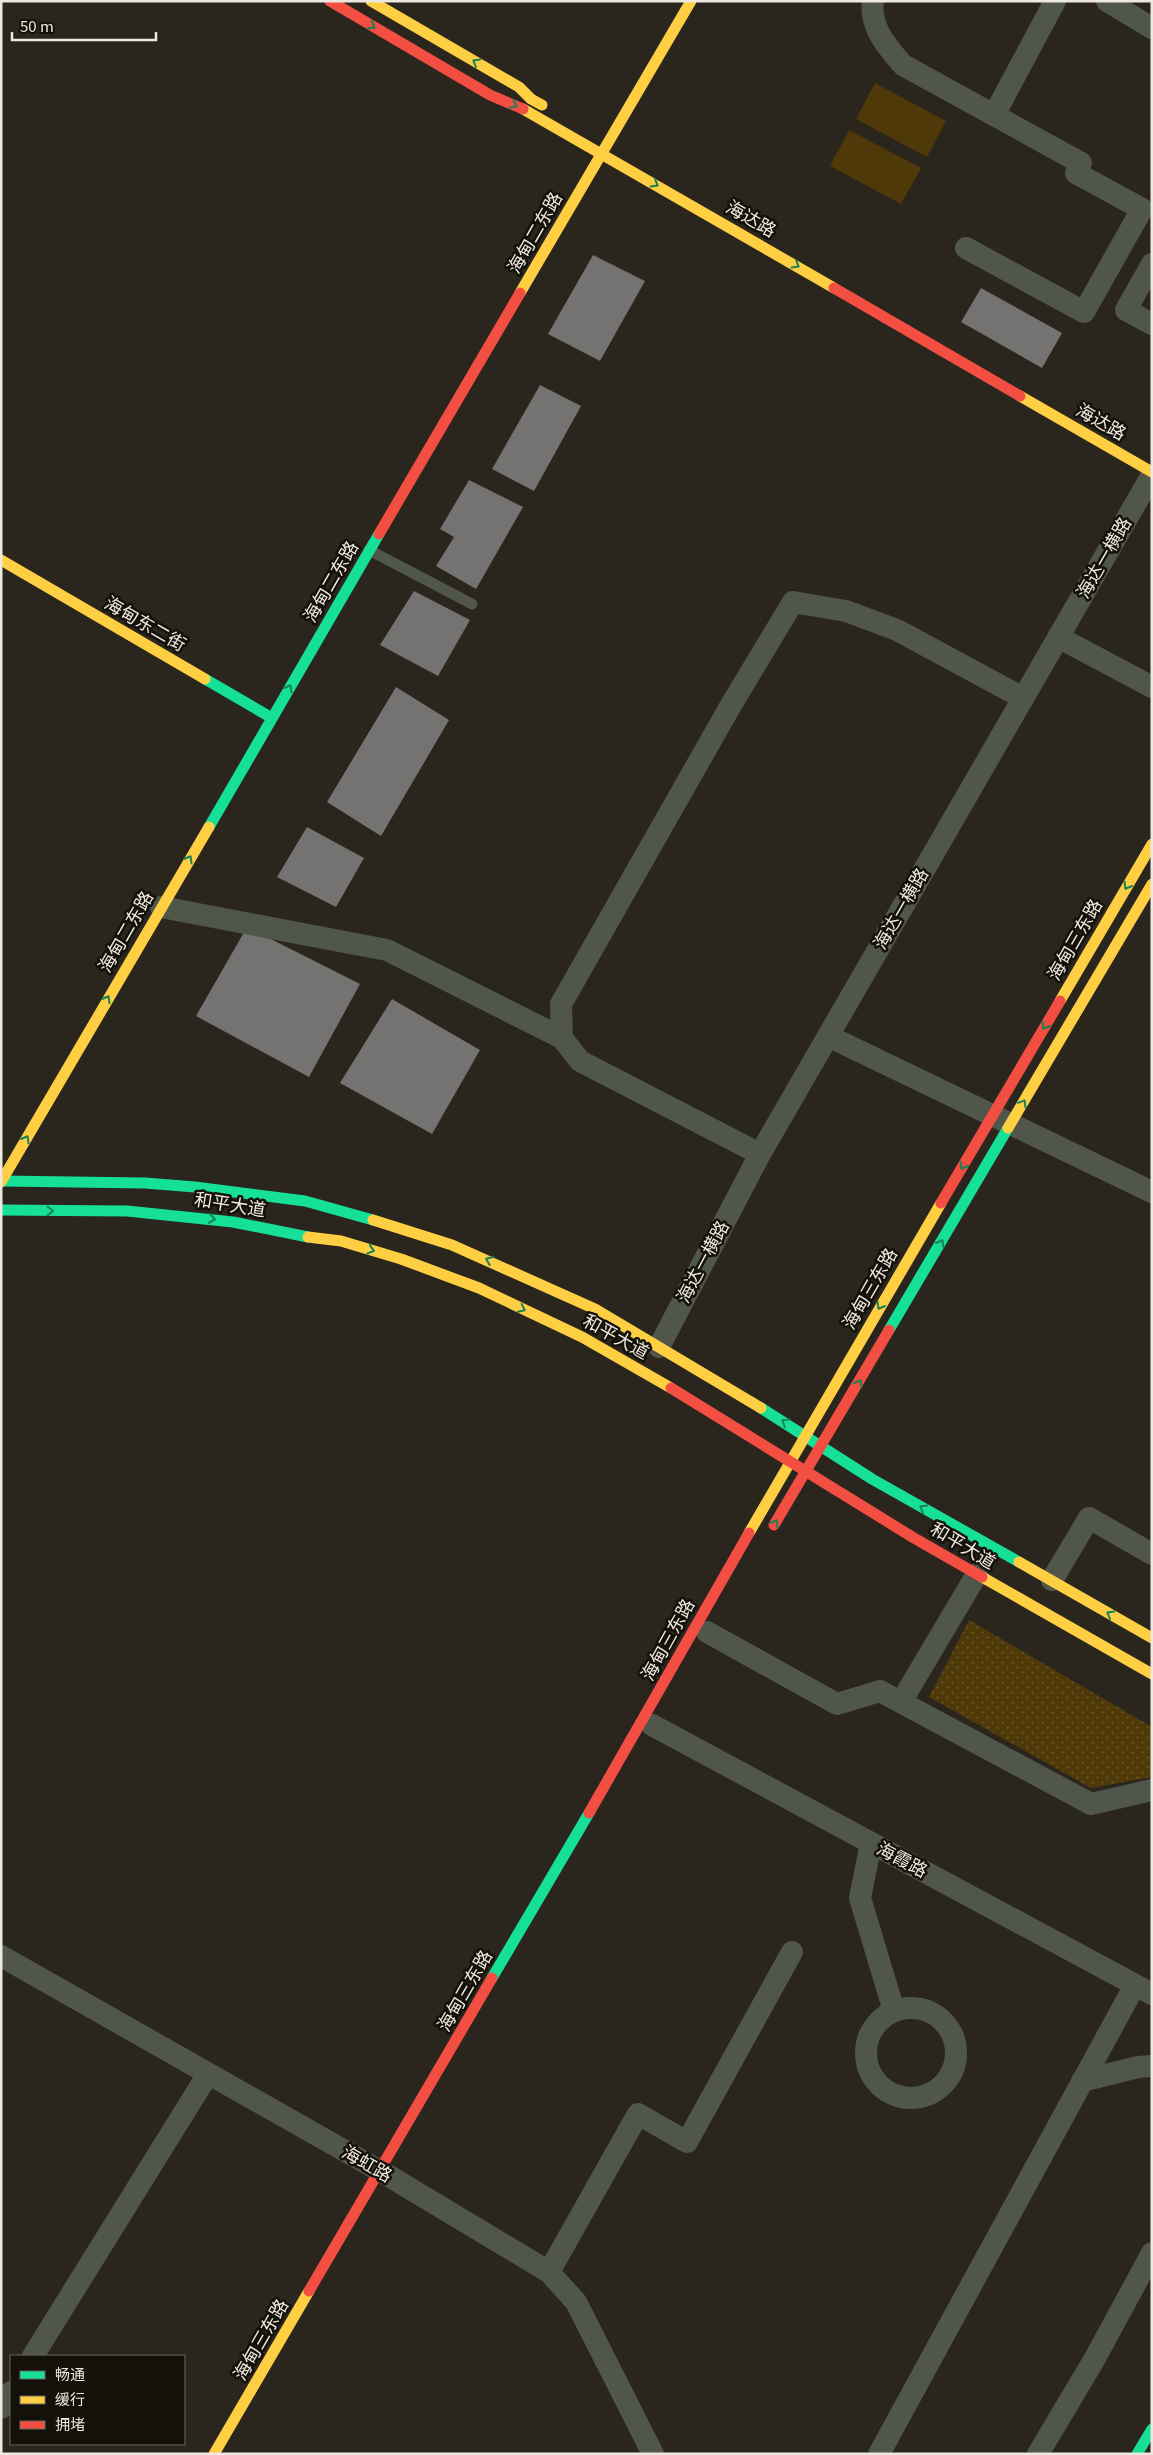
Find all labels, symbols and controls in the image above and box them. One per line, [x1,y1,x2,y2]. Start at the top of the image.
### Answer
scale bar [12,10,156,42]
text: 50 m [20,15,54,36]
one-way arrow [366,20,375,30]
one-way arrow [472,58,481,68]
one-way arrow [508,99,517,109]
one-way arrow [650,178,659,188]
street label: 海甸二东路 [500,187,567,277]
street label: 海达路 [722,193,782,242]
one-way arrow [791,259,800,269]
street label: 海达路 [1072,396,1132,445]
street label: 海达一横路 [1069,512,1136,602]
street label: 海甸二东路 [296,536,363,626]
street label: 海甸东二街 [101,589,191,656]
one-way arrow [283,685,293,694]
one-way arrow [183,855,193,864]
street label: 海达一横路 [866,863,933,953]
one-way arrow [1124,880,1134,889]
street label: 海甸二东路 [91,886,158,976]
street label: 海甸三东路 [1040,894,1107,984]
one-way arrow [101,995,111,1004]
one-way arrow [1041,1020,1051,1029]
one-way arrow [1017,1100,1027,1109]
one-way arrow [19,1136,29,1145]
one-way arrow [959,1161,969,1170]
street label: 和平大道 [193,1185,268,1221]
one-way arrow [46,1206,54,1216]
one-way arrow [208,1213,216,1224]
street label: 海达一横路 [669,1215,734,1307]
one-way arrow [935,1240,945,1249]
street label: 海甸三东路 [835,1243,902,1333]
one-way arrow [367,1245,375,1255]
one-way arrow [485,1256,494,1267]
one-way arrow [877,1301,887,1310]
one-way arrow [517,1303,526,1314]
street label: 和平大道 [579,1306,655,1364]
one-way arrow [853,1380,863,1389]
one-way arrow [781,1419,790,1429]
one-way arrow [919,1504,928,1514]
street label: 和平大道 [926,1515,1002,1574]
one-way arrow [769,1519,779,1528]
street label: 海甸三东路 [633,1593,699,1685]
one-way arrow [1106,1610,1115,1620]
street label: 海霞路 [873,1834,933,1882]
street label: 海甸三东路 [430,1945,497,2035]
street label: 海虹路 [338,2138,398,2187]
street label: 海甸三东路 [226,2294,293,2384]
legend [10,2355,185,2445]
text: 畅通 [55,2363,85,2384]
text: 缓行 [55,2388,85,2409]
text: 拥堵 [55,2413,85,2434]

